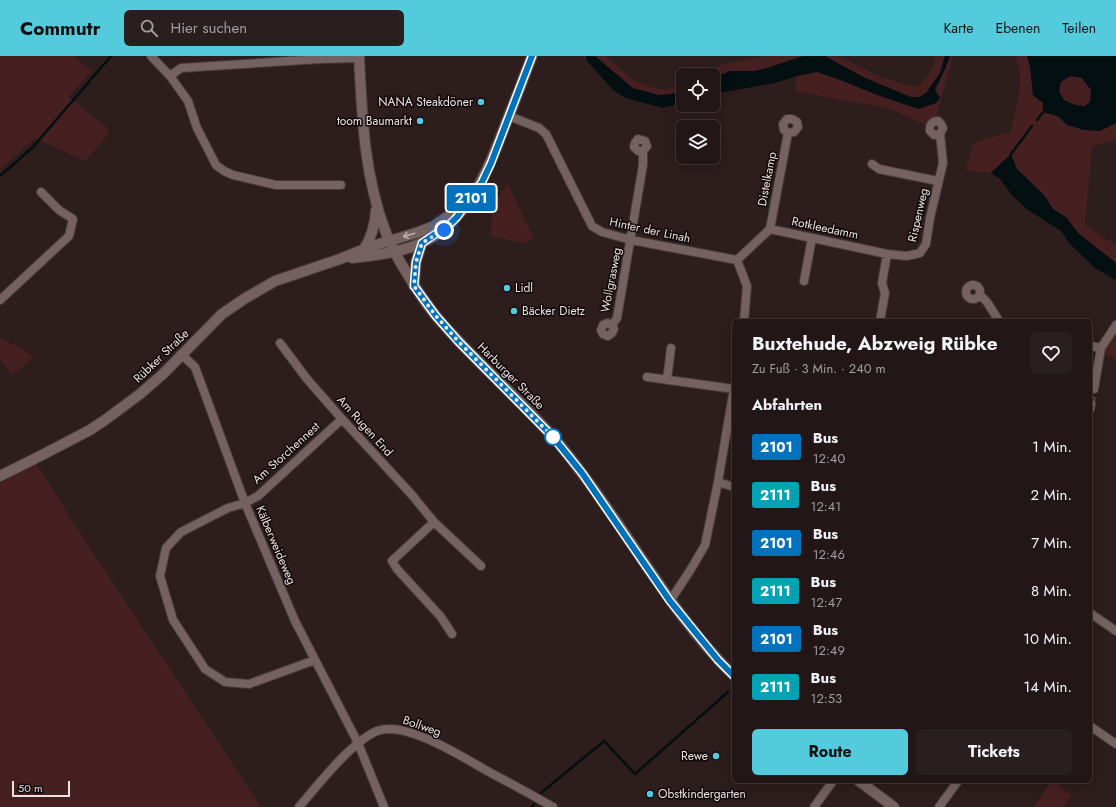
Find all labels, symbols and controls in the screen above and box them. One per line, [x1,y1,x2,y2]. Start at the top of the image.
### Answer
search box [124,10,404,46]
text: Commutr [20,15,100,42]
icon: search [138,17,160,39]
text: Hier suchen [170,17,247,39]
text: Karte [943,18,973,38]
text: Ebenen [995,18,1040,38]
text: Teilen [1062,18,1096,38]
map controls [676,68,720,164]
button: locate [676,68,720,112]
place label: NANA Steakdöner [378,93,474,111]
marker: NANA Steakdöner [476,97,486,107]
place label: toom Baumarkt [337,112,412,130]
marker: toom Baumarkt [415,116,425,126]
button: layers [676,120,720,164]
street label: Distelkamp [753,150,781,208]
line badge: 2101 [443,185,499,211]
street label: Rispenweg [903,186,933,244]
text: 2101 [455,188,487,208]
street label: Rotkleedamm [790,212,860,244]
street label: Hinter der Linah [608,213,692,247]
your location [434,220,454,240]
one-way arrow [403,232,416,239]
street label: Wollgrasweg [596,246,626,314]
place label: Lidl [515,279,533,297]
marker: Lidl [502,283,512,293]
place label: Bäcker Dietz [522,302,586,320]
marker: Bäcker Dietz [509,306,519,316]
street label: Rübker Straße [129,325,193,387]
text: Buxtehude, Abzweig Rübke [752,330,998,357]
button: heart [1030,332,1072,374]
street label: Harburger Straße [473,338,549,414]
text: Zu Fuß · 3 Min. · 240 m [752,359,886,378]
street label: Am Rugen End [333,392,397,460]
text: Abfahrten [752,394,822,416]
street label: Am Storchennest [248,418,324,488]
text: Bus [813,427,838,449]
unlabelled marker [544,428,562,446]
text: 1 Min. [1032,436,1072,458]
text: 2101 [760,437,793,457]
text: 12:40 [813,449,845,468]
text: Bus [811,475,836,497]
text: 2 Min. [1031,484,1072,506]
text: 2111 [760,485,791,505]
text: 12:41 [811,497,841,516]
street label: Kälberweideweg [251,503,301,587]
text: Bus [813,523,838,545]
text: 7 Min. [1031,532,1072,554]
text: 2101 [760,533,793,553]
text: 12:46 [813,545,845,564]
text: Bus [811,571,836,593]
text: 8 Min. [1031,580,1072,602]
text: 2111 [760,581,791,601]
text: 12:47 [811,593,842,612]
text: Bus [813,619,838,641]
text: 10 Min. [1023,628,1072,650]
text: 2101 [760,629,793,649]
text: 12:49 [813,641,845,660]
text: Bus [811,667,836,689]
text: 14 Min. [1024,676,1072,698]
text: 2111 [760,677,791,697]
text: 12:53 [811,689,842,708]
street label: Bollweg [400,711,444,741]
button: Route [752,729,908,775]
button: Tickets [916,729,1072,775]
place label: Rewe [681,747,708,765]
marker: Rewe [711,751,721,761]
scale bar [12,779,70,798]
text: 50 m [18,780,43,796]
place label: Obstkindergarten [658,785,746,803]
marker: Obstkindergarten [645,789,655,799]

